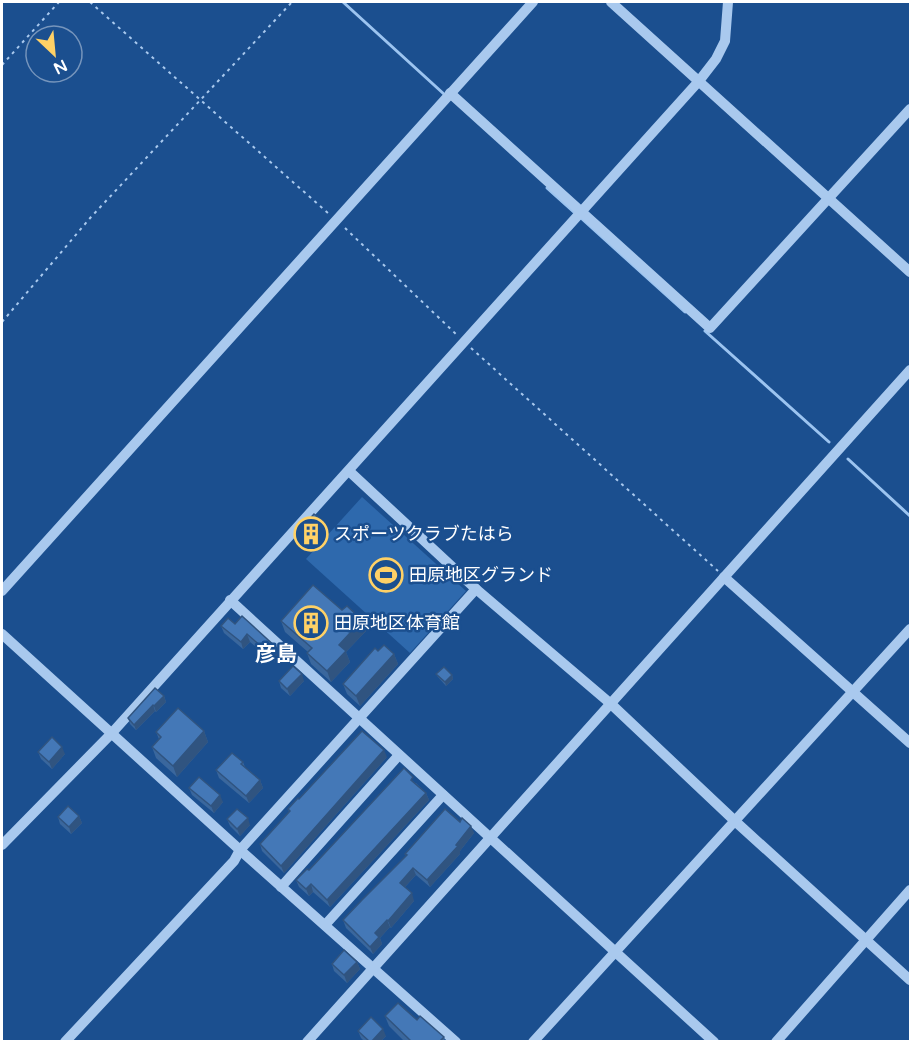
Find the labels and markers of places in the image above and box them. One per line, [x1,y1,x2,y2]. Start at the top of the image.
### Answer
building icon: スポーツクラブたはら [293,516,329,552]
place label: スポーツクラブたはら [334,523,514,545]
sports icon: 田原地区グランド [368,557,404,593]
place label: 田原地区グランド [409,564,553,586]
building icon: 田原地区体育館 [293,605,329,641]
place label: 田原地区体育館 [334,612,460,634]

